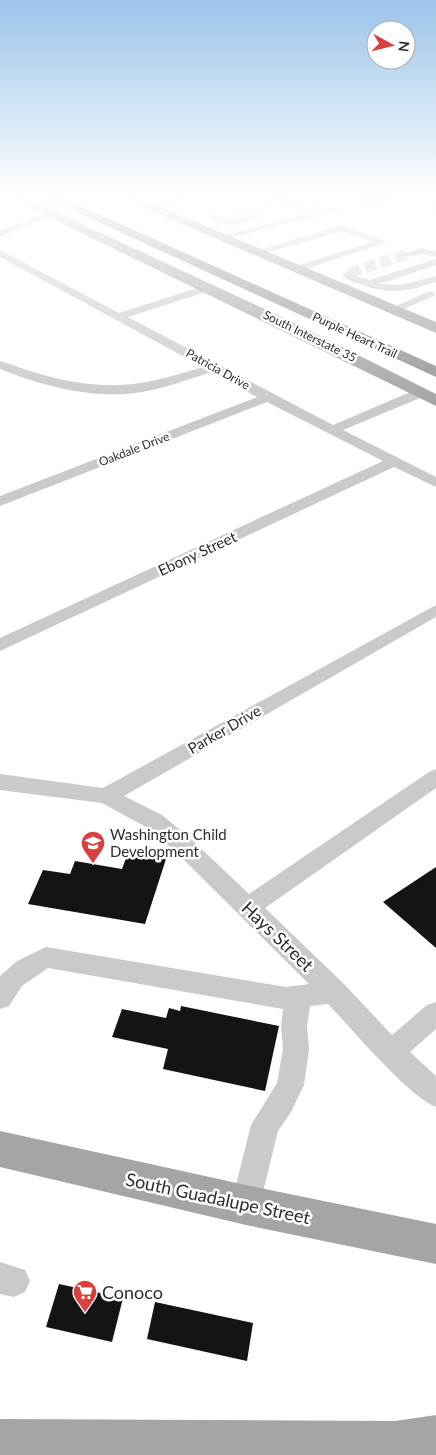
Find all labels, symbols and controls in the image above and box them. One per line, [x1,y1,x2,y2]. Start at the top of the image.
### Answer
north arrow [366,20,416,70]
text: N [395,40,413,53]
street label: South Interstate 35 [261,307,359,365]
street label: Purple Heart Trail [310,309,400,361]
street label: Patricia Drive [183,345,253,393]
street label: Oakdale Drive [96,429,172,469]
street label: Ebony Street [155,527,240,579]
street label: Parker Drive [184,701,264,757]
place label: Washington Child Development [110,825,227,860]
school or university icon: Washington Child Development [80,830,106,864]
street label: Hays Street [238,896,319,976]
street label: South Guadalupe Street [124,1168,313,1228]
supermarket icon: Conoco [72,1279,98,1313]
place label: Conoco [102,1281,163,1303]

